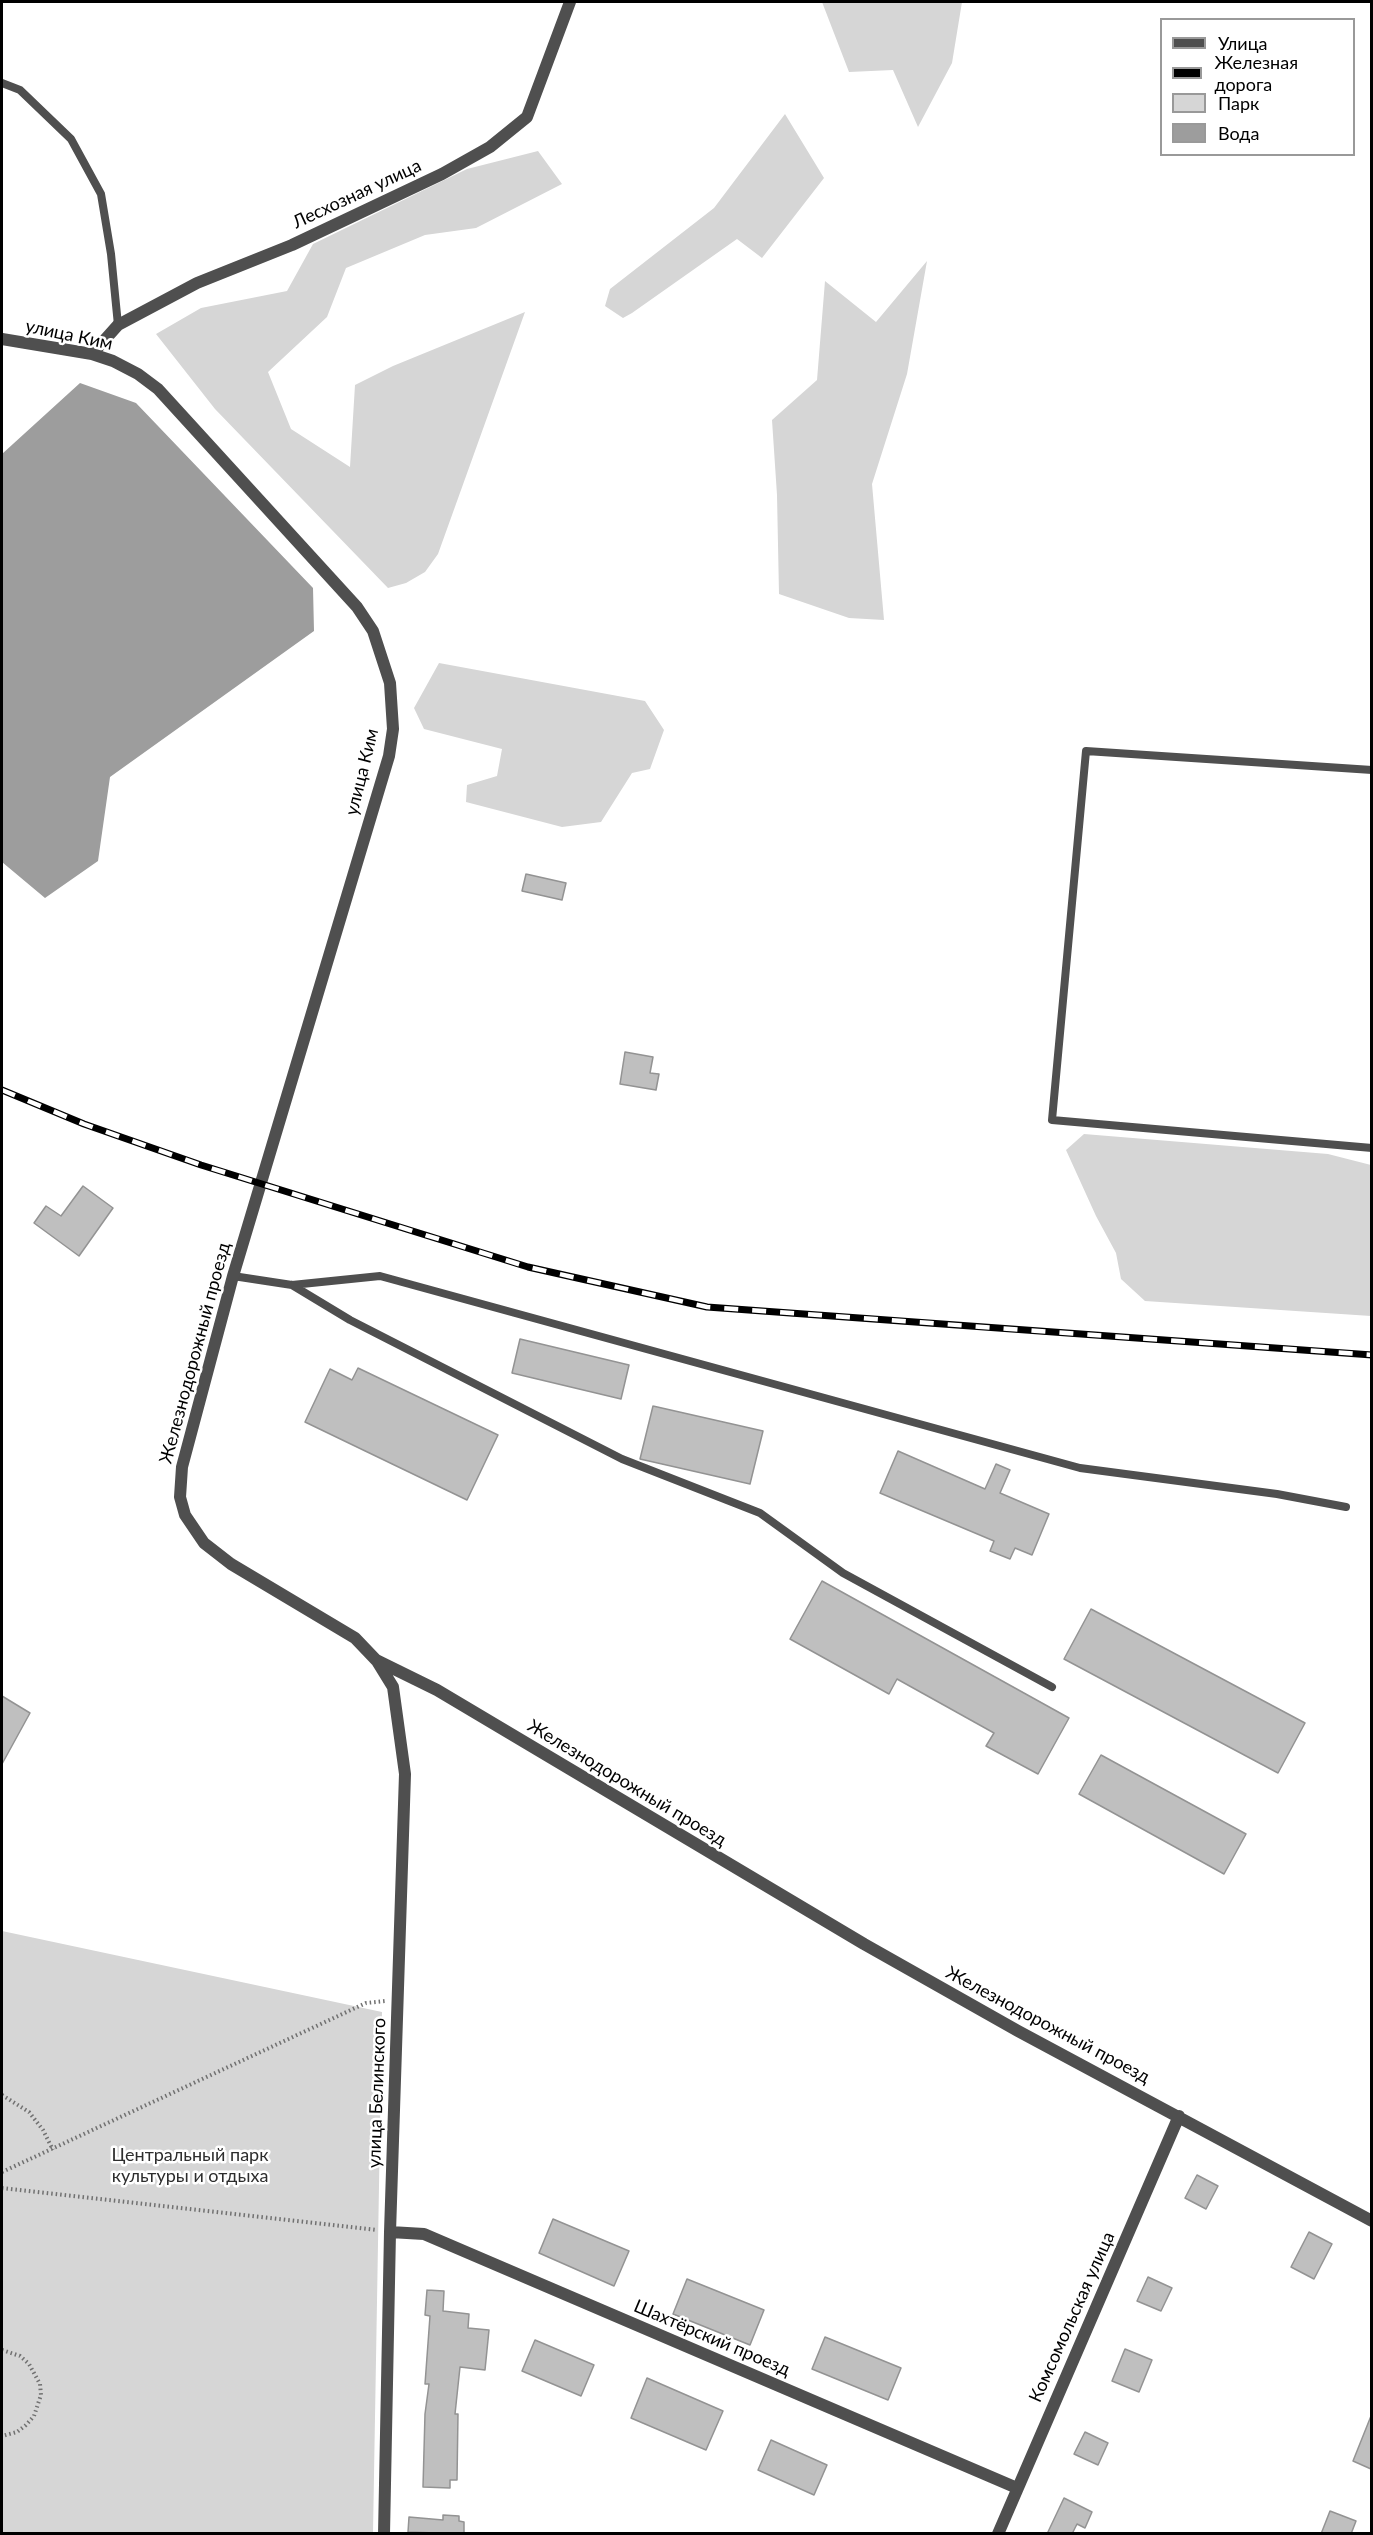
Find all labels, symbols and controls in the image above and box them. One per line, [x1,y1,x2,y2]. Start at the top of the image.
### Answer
legend [1160,18,1355,156]
text: Улица [1218,32,1268,54]
text: Железная дорога [1214,51,1298,95]
text: Парк [1218,92,1259,114]
text: Вода [1218,122,1259,144]
street label: Лесхозная улица [289,155,425,233]
street label: улица Ким [23,315,115,355]
street label: улица Ким [341,726,383,818]
street label: Железнодорожный проезд [155,1240,235,1466]
street label: Железнодорожный проезд [524,1715,730,1851]
street label: Железнодорожный проезд [942,1962,1154,2088]
street label: улица Белинского [364,2017,390,2169]
park label: Центральный парк культуры и отдыха [112,2144,268,2186]
street label: Комсомольская улица [1025,2228,1119,2406]
street label: Шахтёрский проезд [631,2295,793,2381]

